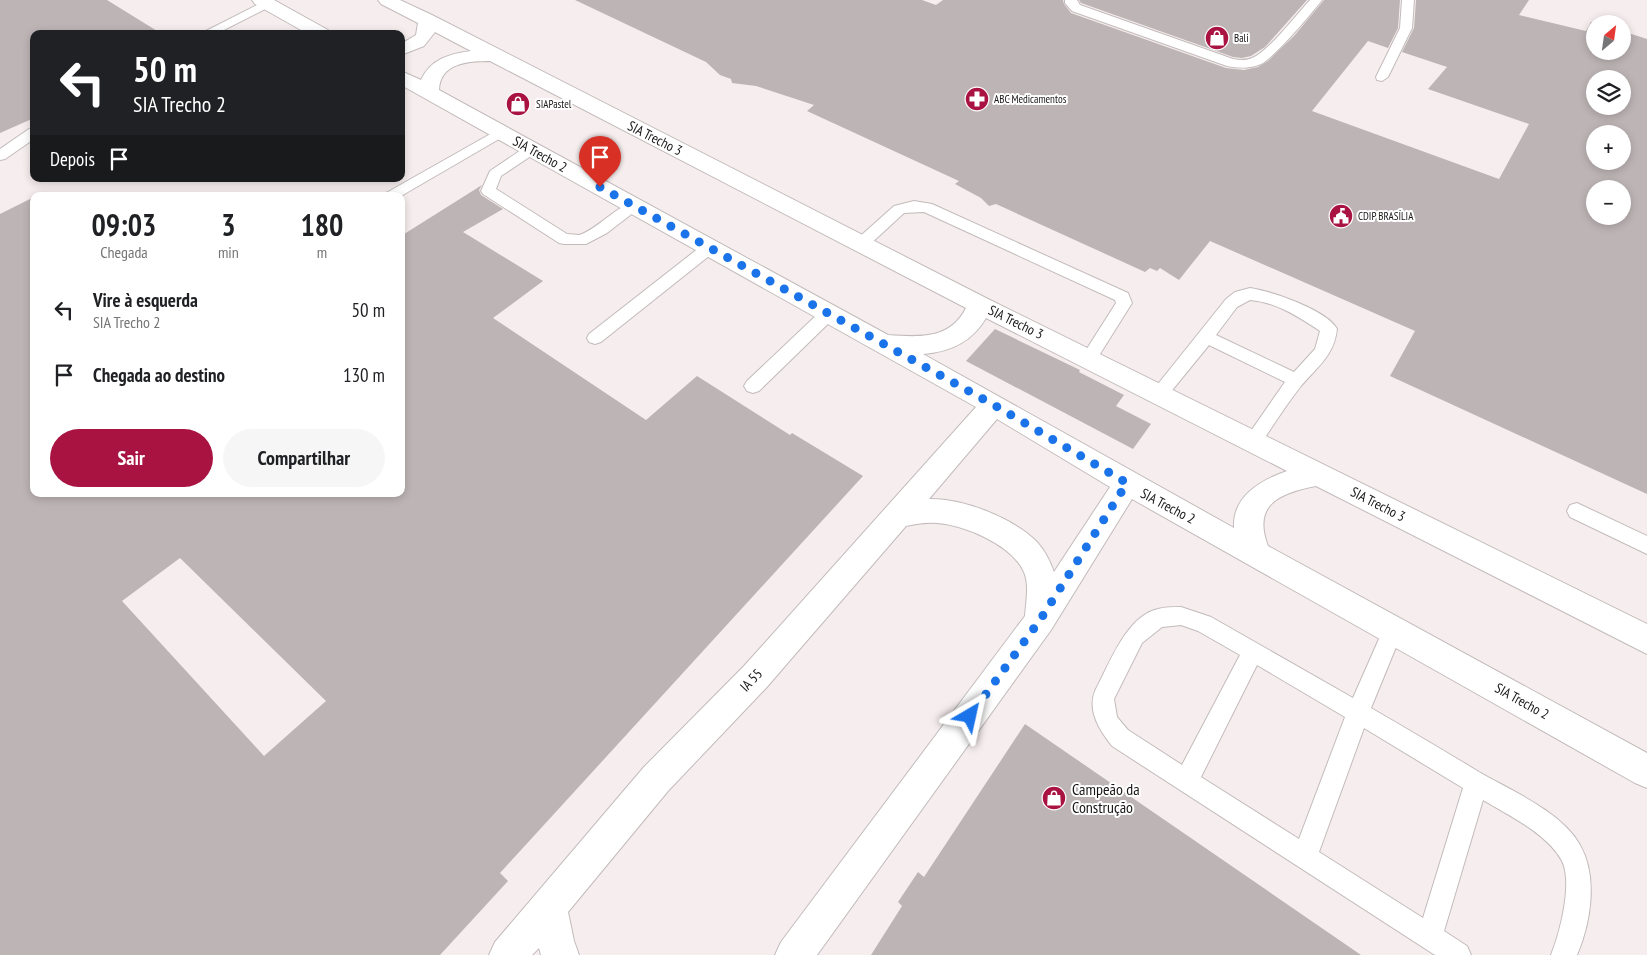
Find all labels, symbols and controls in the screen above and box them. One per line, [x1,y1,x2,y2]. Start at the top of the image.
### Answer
north arrow [1586,15,1631,60]
map controls [1586,15,1631,225]
shop icon: Bali [1204,25,1230,51]
place label: Bali [1234,31,1249,45]
text: 50 m [133,46,197,92]
icon: left [50,50,115,115]
button: layers [1586,70,1631,115]
pharmacy icon: ABC Medicamentos [964,86,990,112]
text: SIA Trecho 2 [133,90,226,118]
shop icon: SIAPastel [505,91,531,117]
place label: ABC Medicamentos [994,92,1067,106]
place label: SIAPastel [536,97,572,111]
street label: SIA Trecho 3 [625,117,685,159]
button: + [1586,125,1631,170]
street label: SIA Trecho 2 [510,132,570,176]
pin [579,136,621,187]
icon: arrive [586,143,614,171]
icon: arrive [105,145,133,173]
text: Depois [50,147,95,171]
button: − [1586,180,1631,225]
public building icon: CDIP BRASÍLIA [1328,203,1354,229]
text: 09:03 [92,205,156,244]
text: 3 [221,205,236,244]
text: 180 [300,205,343,244]
place label: CDIP BRASÍLIA [1358,209,1414,223]
text: Chegada [100,242,148,262]
text: min [218,242,239,262]
text: m [317,242,327,262]
text: Vire à esquerda [93,288,198,312]
icon: left [50,296,78,324]
text: 50 m [352,298,385,322]
street label: SIA Trecho 3 [986,301,1046,343]
text: SIA Trecho 2 [93,312,161,332]
icon: arrive [50,361,78,389]
text: Chegada ao destino [93,363,225,387]
text: 130 m [343,363,385,387]
button: Sair [50,429,213,487]
button: Compartilhar [223,429,385,487]
street label: SIA Trecho 3 [1348,483,1408,525]
street label: SIA Trecho 2 [1138,484,1198,528]
street label: IA 55 [736,665,766,695]
street label: SIA Trecho 2 [1492,679,1552,723]
position arrow [943,689,995,741]
place label: Campeão da Construção [1072,779,1140,817]
shop icon: Campeão da Construção [1041,785,1067,811]

